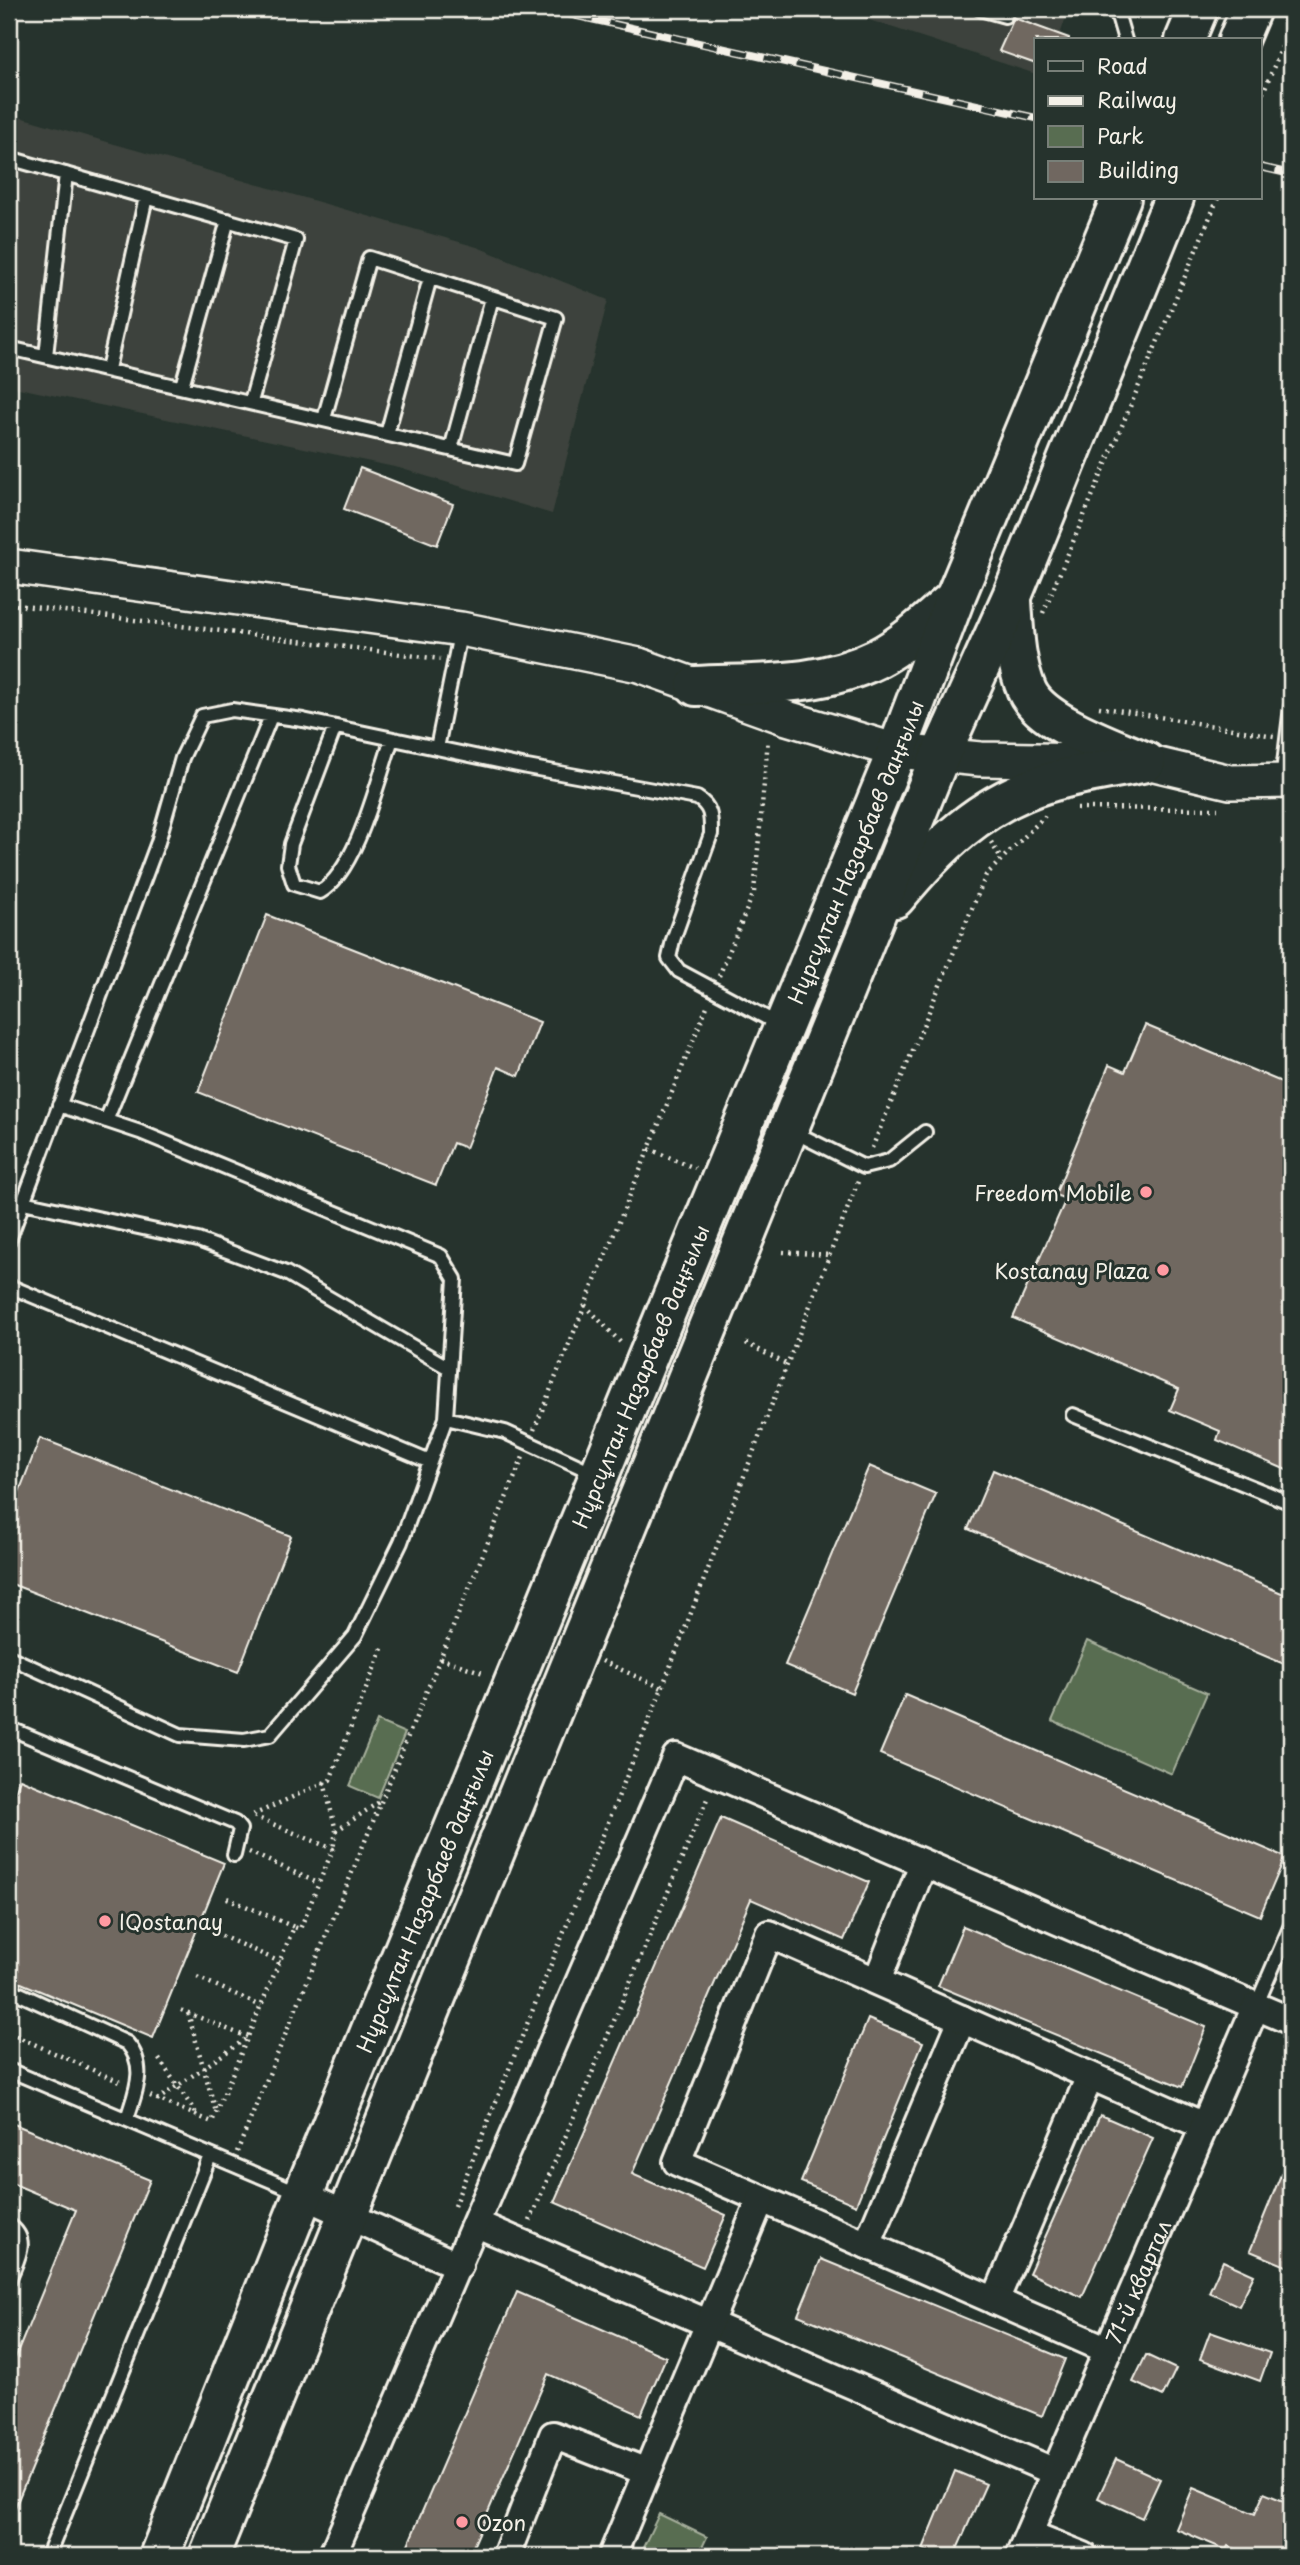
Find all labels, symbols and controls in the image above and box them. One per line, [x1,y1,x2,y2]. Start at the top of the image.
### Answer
legend [1034,38,1262,200]
text: Road [1097,49,1148,81]
text: Railway [1097,83,1177,115]
text: Park [1097,119,1144,151]
text: Building [1097,153,1179,185]
street label: Нұрсұлтан Назарбаев даңғылы [779,695,931,1009]
place label: Freedom Mobile [974,1176,1132,1208]
marker: Freedom Mobile [1138,1184,1154,1200]
street label: Нұрсұлтан Назарбаев даңғылы [563,1220,717,1533]
place label: Kostanay Plaza [994,1254,1150,1286]
marker: Kostanay Plaza [1155,1262,1171,1278]
street label: Нұрсұлтан Назарбаев даңғылы [347,1744,501,2057]
place label: IQostanay [119,1905,223,1937]
marker: IQostanay [97,1913,113,1929]
street label: 71-й квартал [1096,2214,1178,2349]
place label: Ozon [476,2506,526,2538]
marker: Ozon [454,2514,470,2530]

